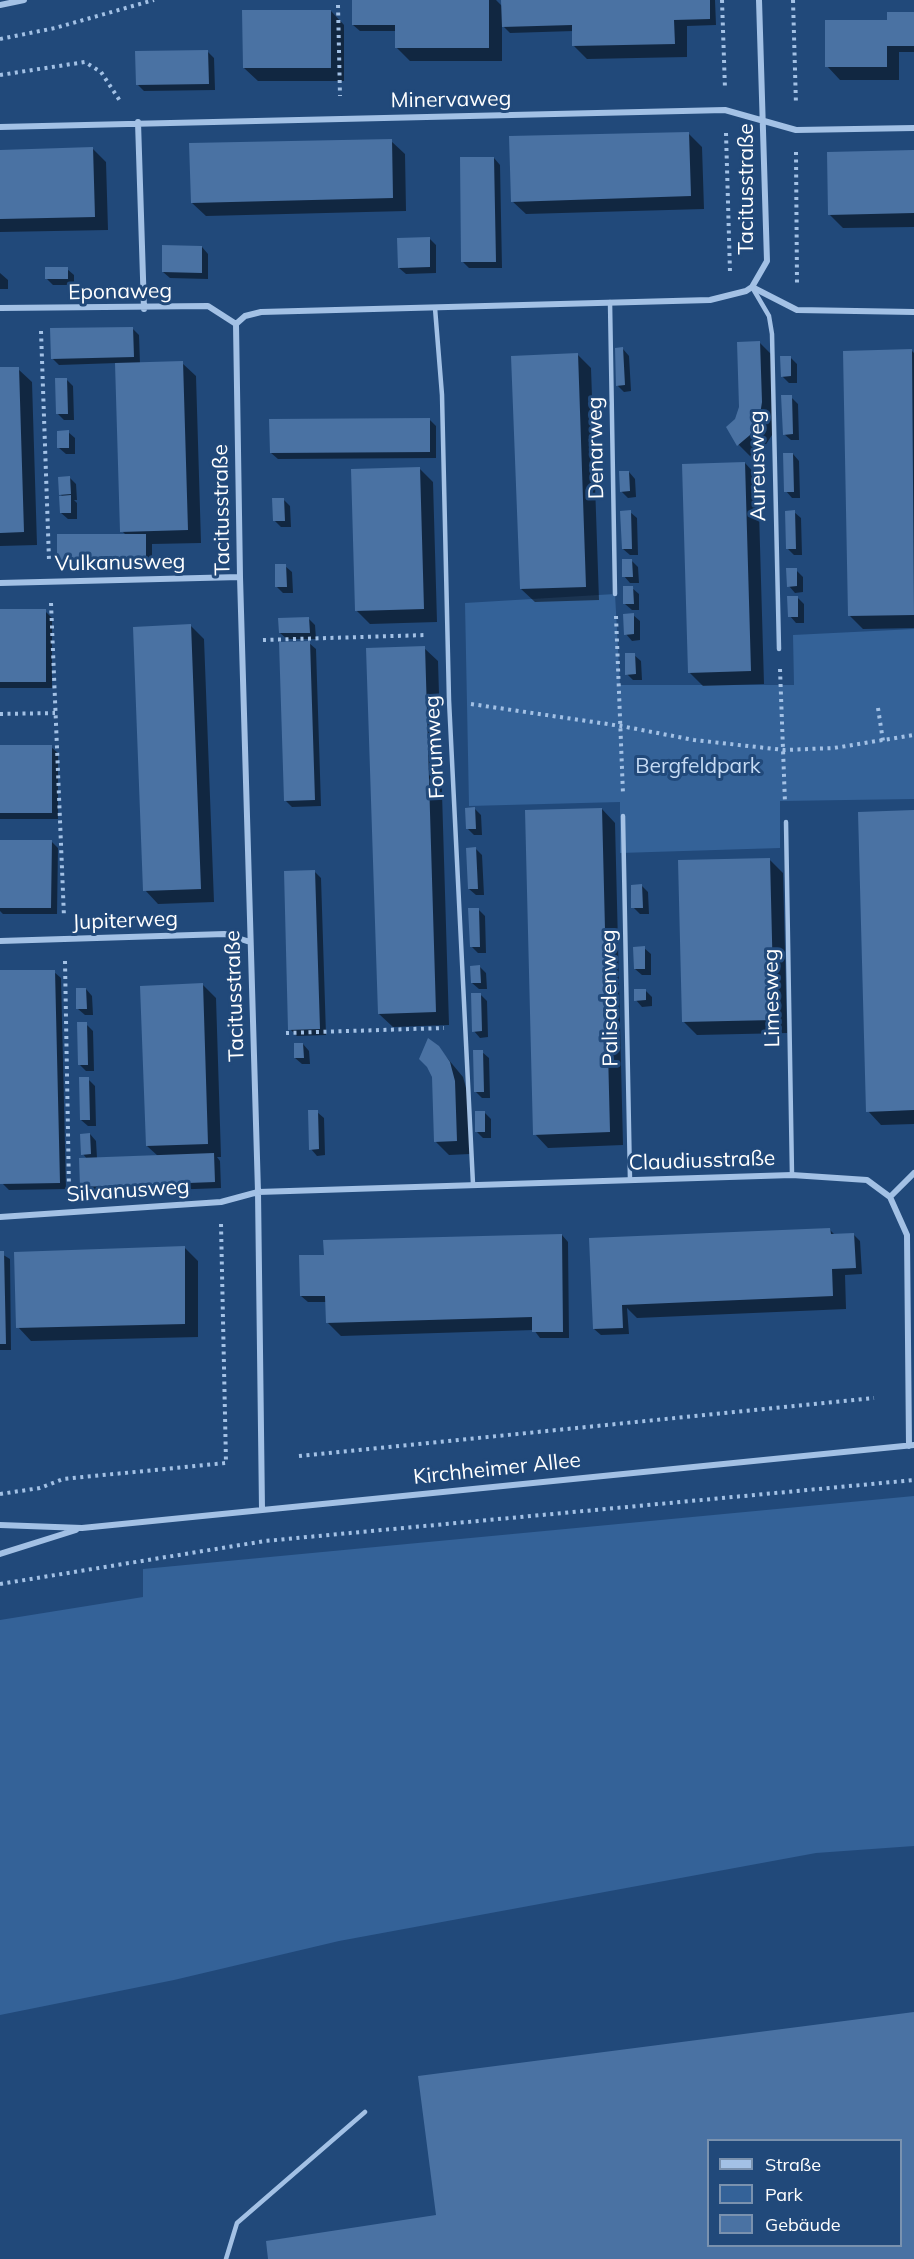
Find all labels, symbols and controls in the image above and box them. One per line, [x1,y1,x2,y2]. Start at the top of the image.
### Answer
street label: Minervaweg [390,86,512,114]
street label: Tacitusstraße [734,123,760,255]
street label: Eponaweg [68,278,172,306]
street label: Denarweg [583,397,609,499]
street label: Aureusweg [744,410,772,522]
street label: Tacitusstraße [208,444,236,576]
street label: Vulkanusweg [54,549,186,577]
street label: Forumweg [420,695,450,799]
park label: Bergfeldpark [635,754,761,780]
street label: Jupiterweg [72,907,178,935]
street label: Palisadenweg [596,929,624,1067]
street label: Tacitusstraße [220,930,250,1062]
street label: Limesweg [759,948,785,1048]
street label: Claudiusstraße [628,1146,776,1176]
street label: Silvanusweg [66,1174,190,1208]
street label: Kirchheimer Allee [412,1448,582,1490]
legend [707,2139,902,2247]
text: Straße [765,2153,821,2176]
text: Park [765,2183,803,2206]
text: Gebäude [765,2213,841,2236]

